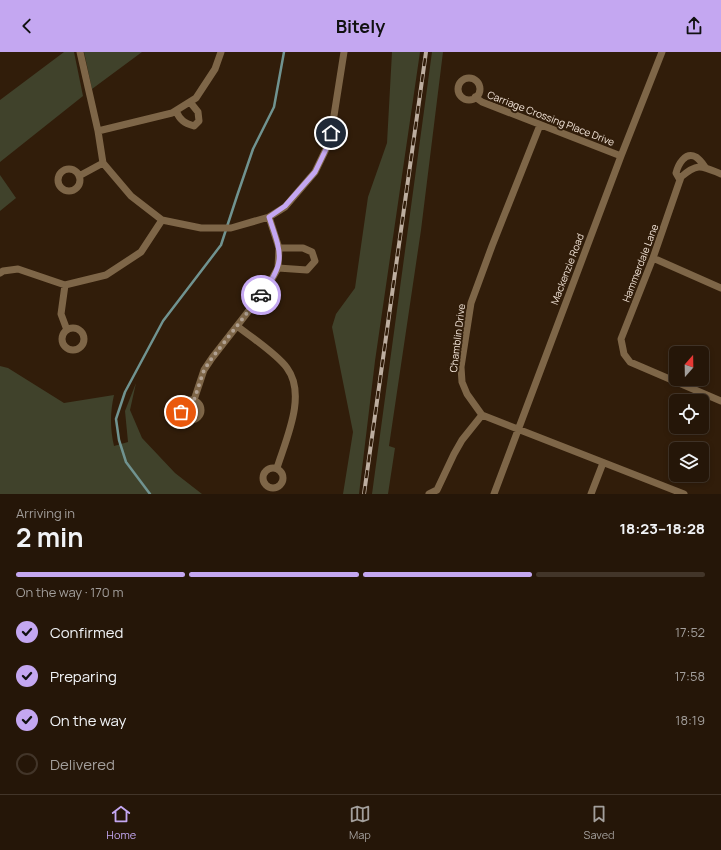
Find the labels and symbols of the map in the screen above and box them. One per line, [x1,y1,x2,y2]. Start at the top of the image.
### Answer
street label: Carriage Crossing Place Drive [485,87,617,149]
pin [314,116,348,150]
street label: Hammerdale Lane [619,222,661,304]
street label: Mackenzie Road [547,231,587,307]
courier [241,275,281,315]
street label: Chamblin Drive [446,303,468,373]
north arrow [669,346,709,386]
pin [164,395,198,429]

